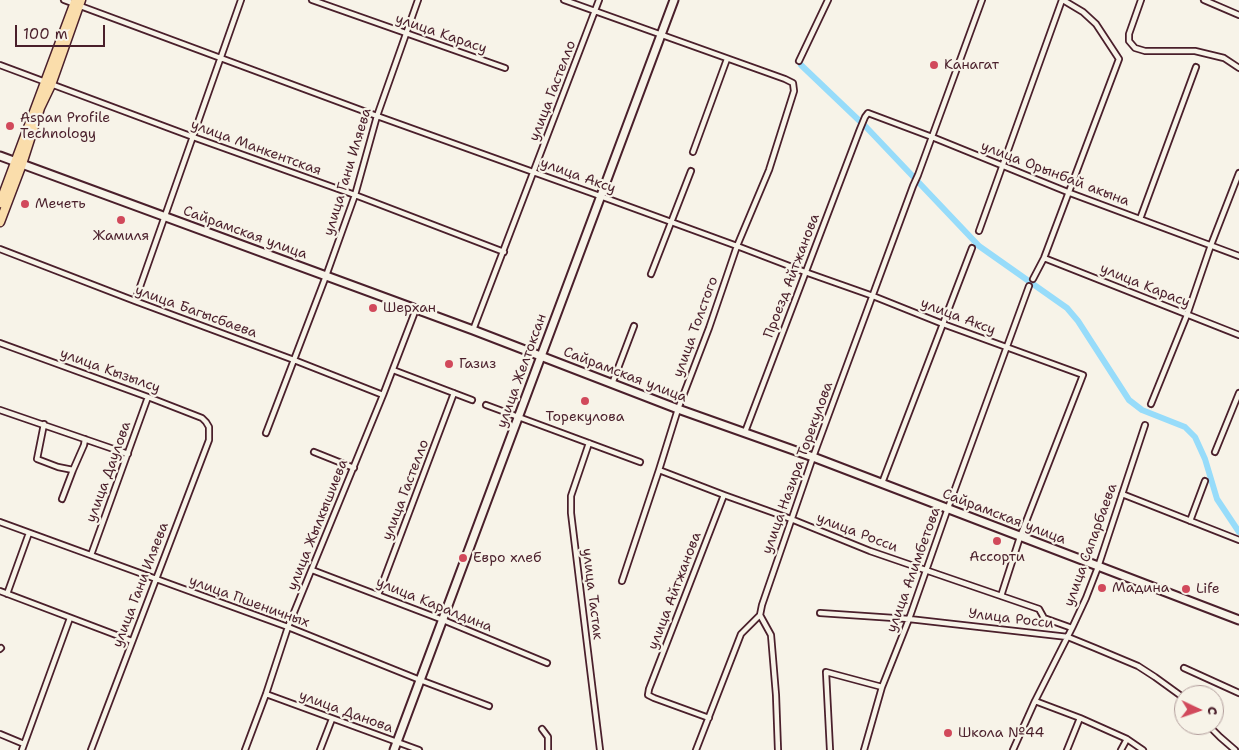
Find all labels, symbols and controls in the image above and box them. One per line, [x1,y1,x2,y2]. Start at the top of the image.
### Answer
street label: улица Карасу [393,10,489,58]
scale bar [18,15,108,47]
text: 100 m [23,24,68,44]
street label: улица Гастелло [526,38,580,144]
place label: Канагат [944,57,999,73]
marker: Канагат [928,59,940,71]
street label: улица Гани Иляева [321,106,375,238]
place label: Aspan Profile Technology [20,110,110,142]
street label: улица Манкентская [188,117,324,179]
marker: Aspan Profile Technology [4,120,16,132]
street label: улица Орынбай акына [978,138,1132,210]
street label: улица Аксу [538,155,618,197]
place label: Мечеть [35,196,86,212]
marker: Мечеть [19,198,31,210]
street label: Сайрамская улица [181,203,309,263]
street label: Проезд Айтжанова [761,212,823,340]
marker: Жамиля [115,214,127,226]
place label: Жамиля [93,228,149,244]
street label: улица Карасу [1098,260,1192,312]
street label: улица Толстого [670,274,722,380]
street label: улица Багысбаева [133,282,259,342]
street label: улица Аксу [918,295,998,339]
place label: Шерхан [383,300,436,316]
marker: Шерхан [367,302,379,314]
street label: улица Желтоксан [494,312,550,430]
street label: Сайрамская улица [561,344,689,406]
street label: улица Кызылсу [58,345,162,397]
place label: Газиз [459,356,496,372]
marker: Газиз [443,358,455,370]
street label: улица Назира Торекулова [759,380,837,556]
marker: Торекулова [579,395,591,407]
place label: Торекулова [546,409,624,425]
street label: улица Даулова [83,419,135,525]
street label: улица Гастелло [379,437,433,543]
street label: улица Жылкышиева [284,457,352,593]
street label: улица Сапарбаева [1061,481,1121,609]
street label: Сайрамская улица [940,486,1068,548]
street label: улица Алимбетова [884,505,944,635]
street label: улица Росси [814,510,900,556]
street label: улица Гани Иляева [109,520,173,650]
street label: улица Айтжанова [645,530,705,652]
marker: Ассорти [991,535,1003,547]
street label: улица Тастак [578,547,606,641]
place label: Ассорти [969,549,1025,565]
place label: Евро хлеб [473,550,541,566]
marker: Евро хлеб [457,552,469,564]
street label: улица Пшеничных [187,572,311,632]
street label: улица Каралдина [373,574,495,636]
place label: Мадина [1112,580,1169,596]
place label: Life [1196,581,1220,597]
marker: Мадина [1096,582,1108,594]
marker: Life [1180,583,1192,595]
street label: Улица Росси [967,605,1055,633]
north arrow [1174,685,1224,735]
street label: улица Данова [297,687,395,737]
text: С [1204,706,1222,715]
place label: Школа №44 [958,725,1044,741]
marker: Школа №44 [942,727,954,739]

